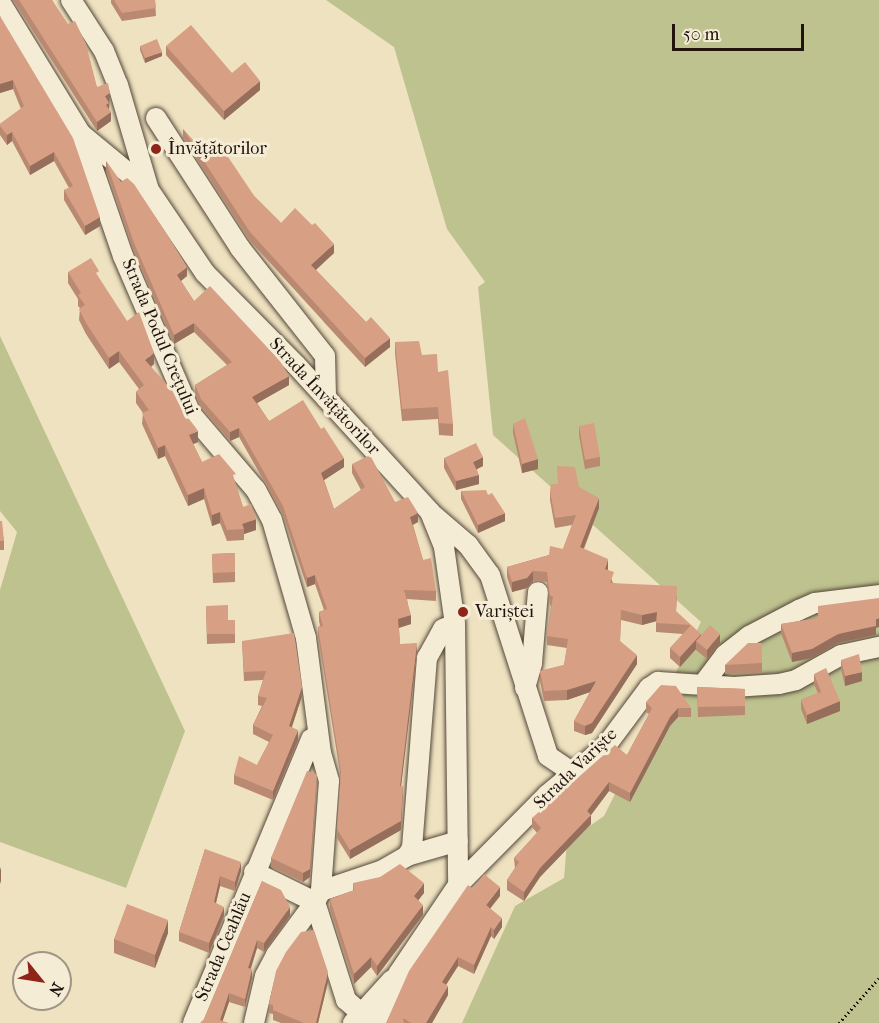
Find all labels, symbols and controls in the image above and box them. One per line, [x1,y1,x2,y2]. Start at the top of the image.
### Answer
scale bar [675,12,807,50]
text: 50 m [683,24,719,45]
place label: Învățătorilor [168,138,267,160]
marker: Învățătorilor [149,142,163,156]
street label: Strada Podul Crețului [116,256,202,418]
street label: Strada Învățătorilor [264,334,384,460]
place label: Variștei [475,601,534,623]
marker: Variștei [456,605,470,619]
street label: Strada Variște [530,724,622,814]
street label: Strada Ceahlău [191,889,257,1005]
north arrow [12,951,72,1011]
text: N [45,979,68,999]

